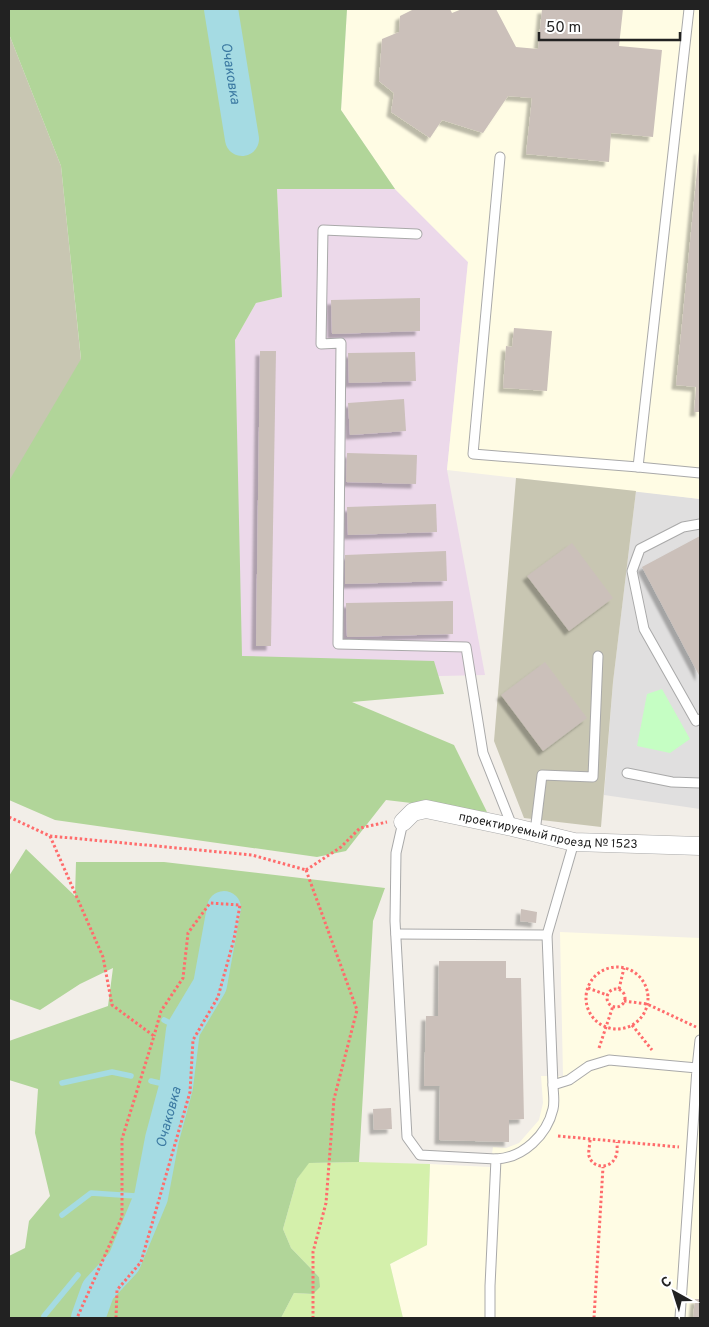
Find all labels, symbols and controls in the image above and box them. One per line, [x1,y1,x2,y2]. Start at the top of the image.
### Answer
scale bar [539,10,680,42]
text: 50 m [546,19,581,38]
water label: Очаковка [217,41,243,106]
street label: проектируемый проезд № 1523 [457,809,638,853]
water label: Очаковка [154,1084,186,1149]
north arrow [649,1267,699,1317]
text: С [658,1274,676,1292]

